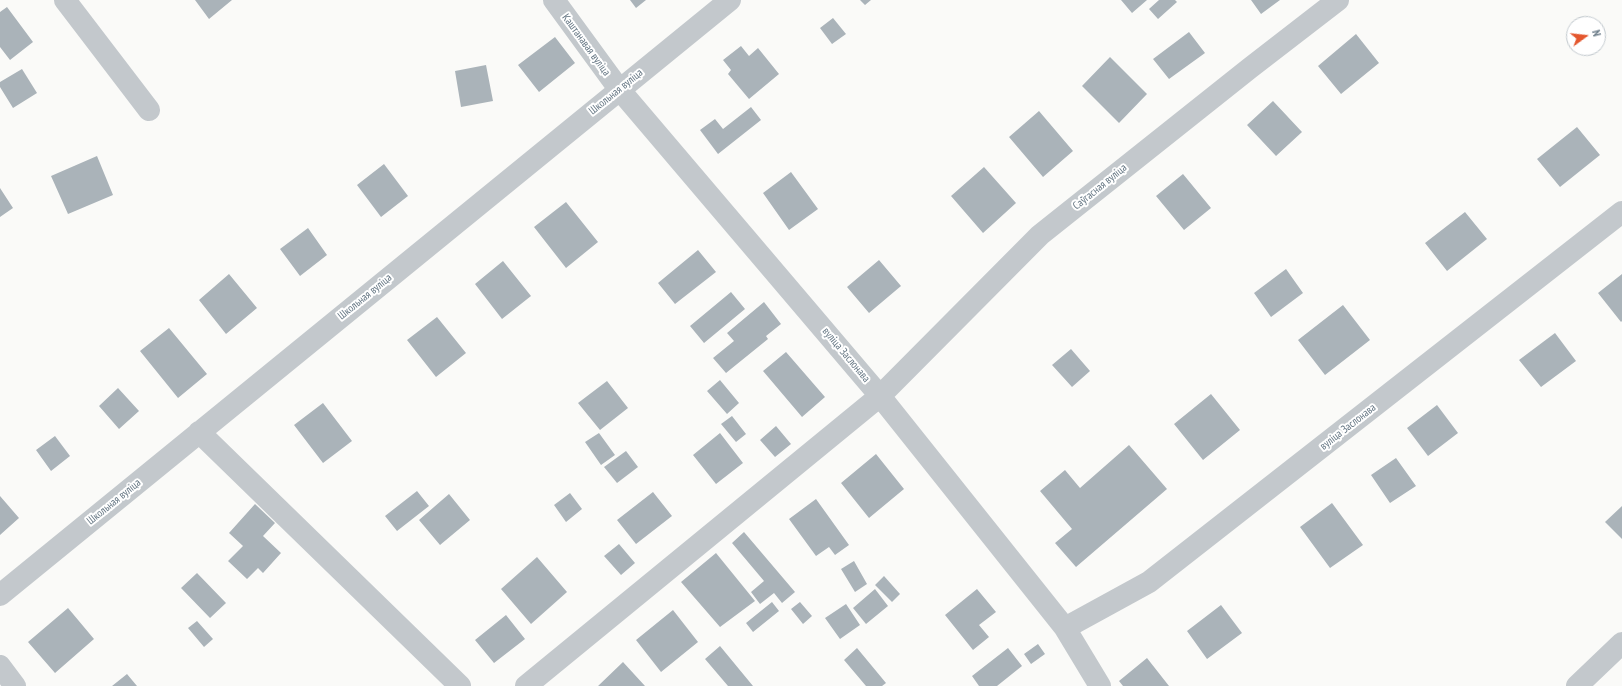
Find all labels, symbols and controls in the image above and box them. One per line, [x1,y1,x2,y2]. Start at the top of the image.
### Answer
street label: Каштанавая вуліца [559,11,613,79]
north arrow [1566,16,1606,56]
text: N [1589,28,1604,38]
street label: Школьная вуліца [586,66,646,118]
street label: Саўгасная вуліца [1070,161,1130,213]
street label: Школьная вуліца [335,271,395,323]
street label: вуліца Заслонава [819,325,873,385]
street label: вуліца Заслонава [1317,401,1379,453]
street label: Школьная вуліца [84,476,144,528]

